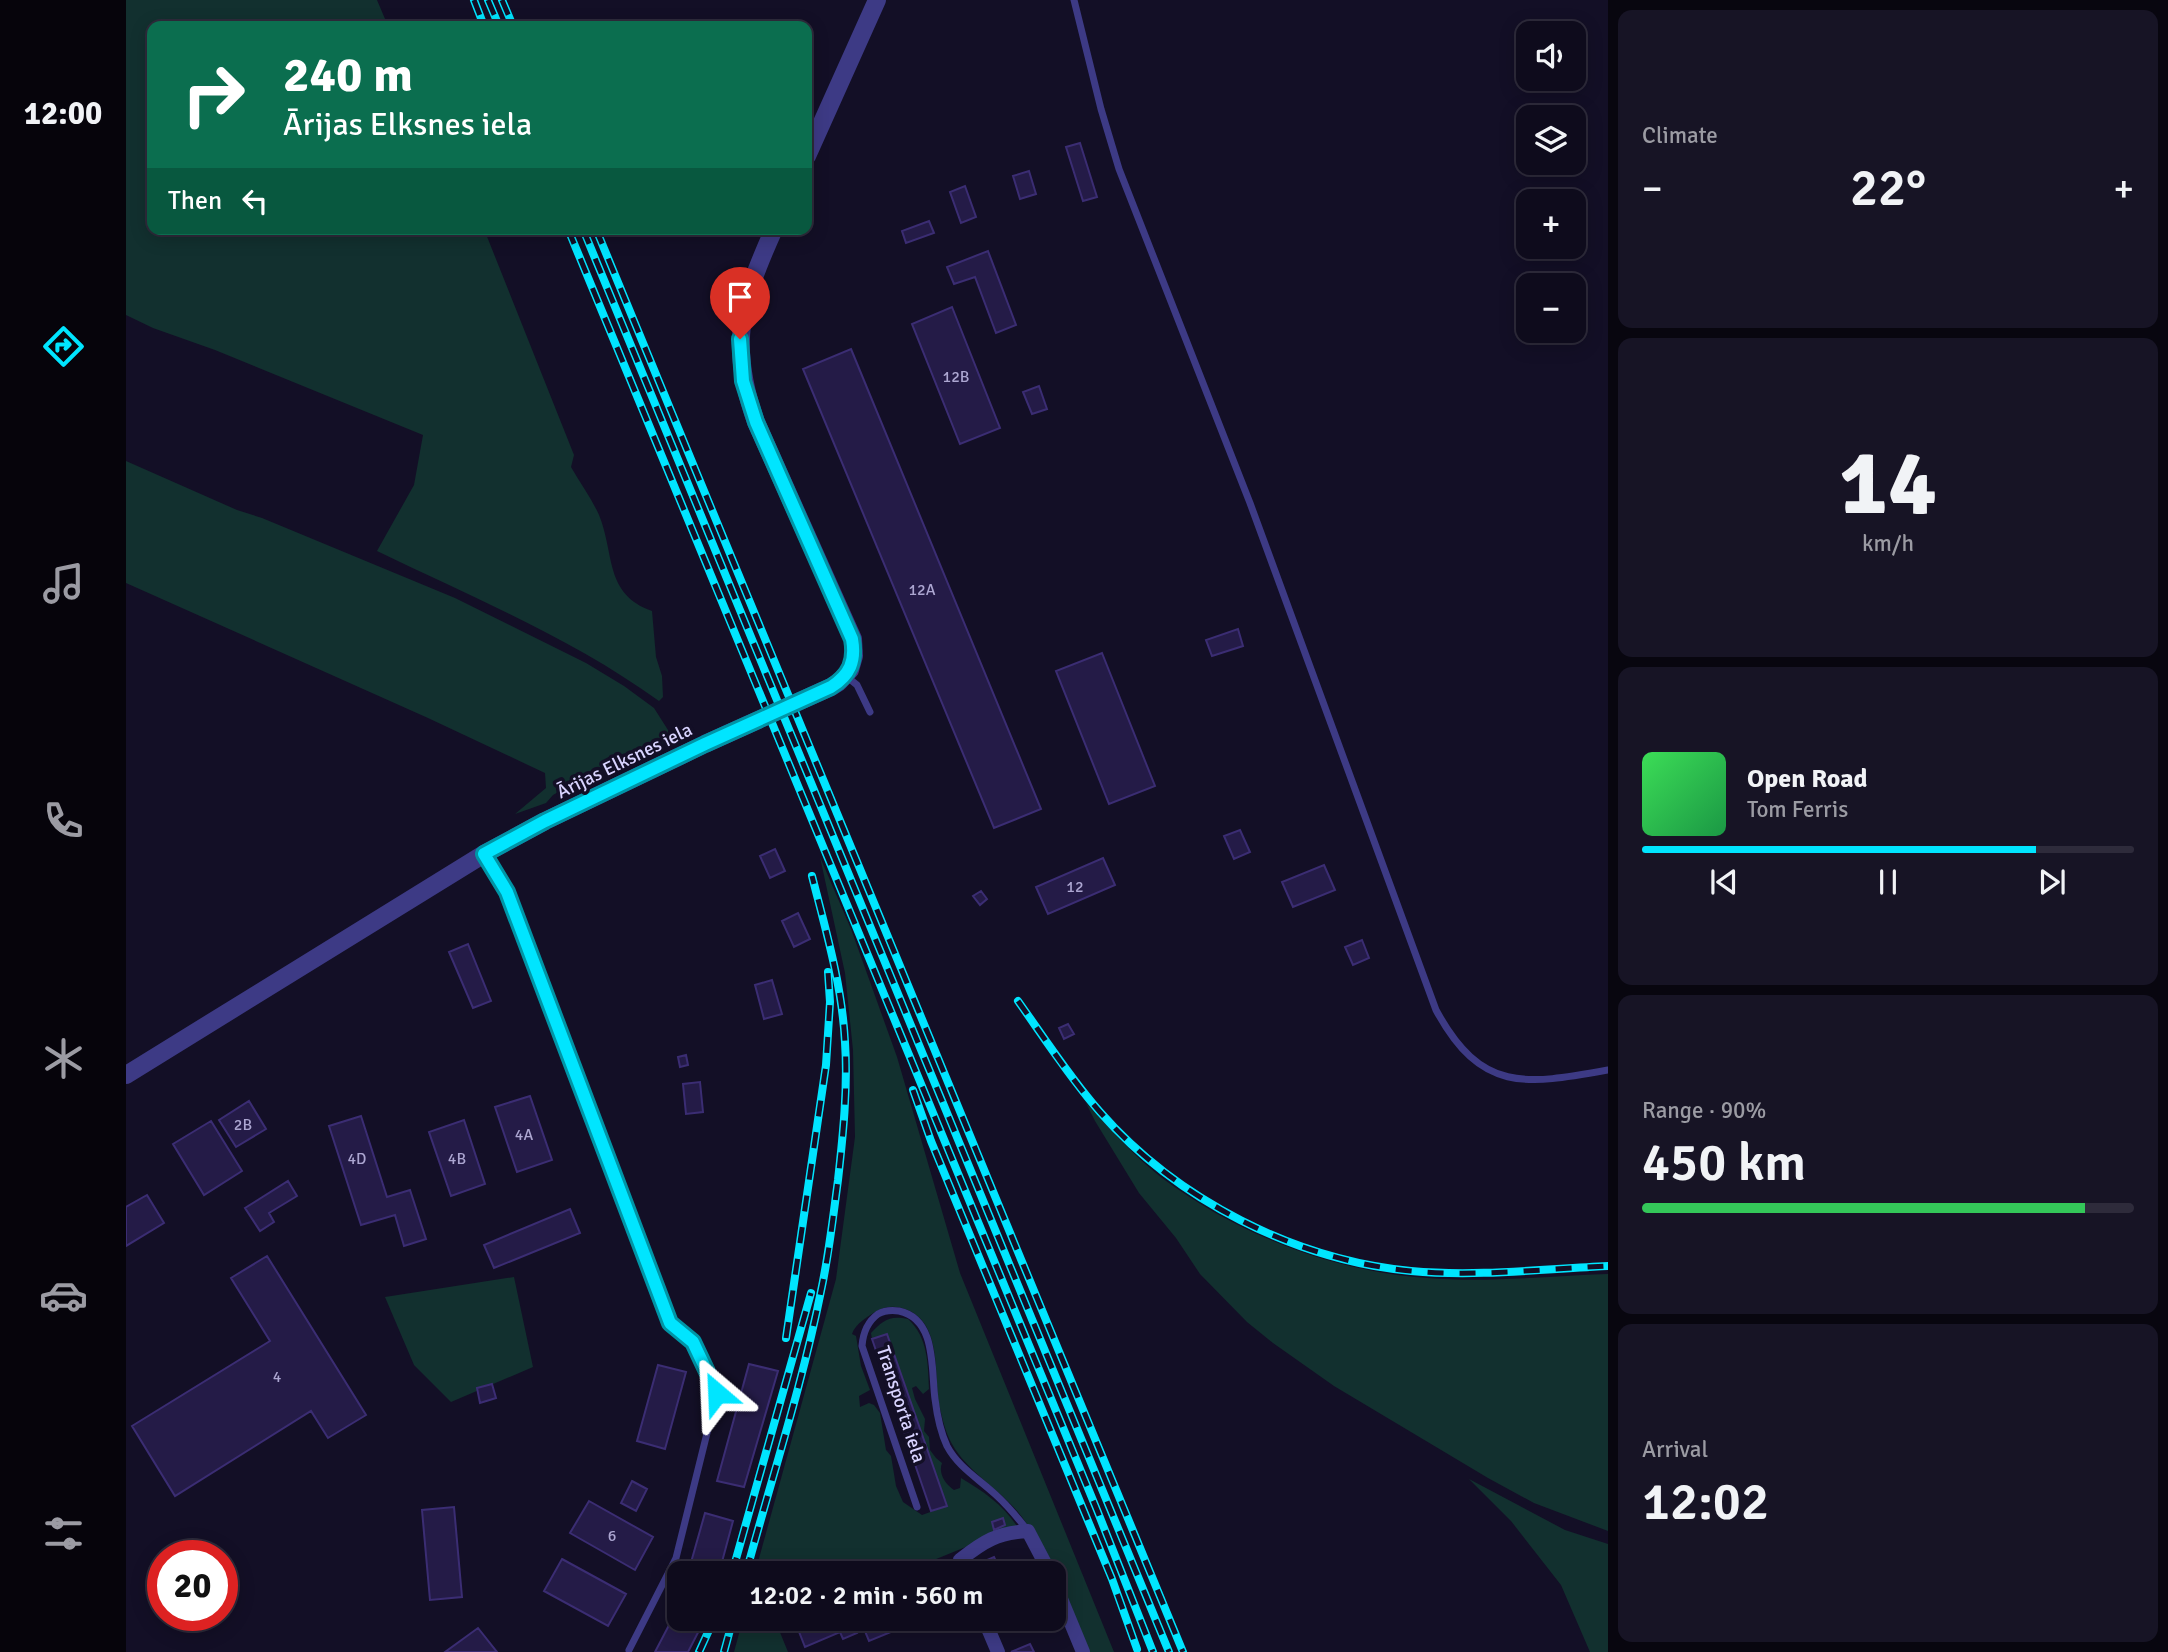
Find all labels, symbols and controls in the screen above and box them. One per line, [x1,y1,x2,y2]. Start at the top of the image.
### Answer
map controls [1516,21,1586,343]
button: sound [1516,21,1586,91]
text: 240 m [283,45,413,105]
icon: right [168,49,259,140]
text: 12:00 [24,94,102,133]
text: Ārijas Elksnes iela [283,105,532,144]
button: layers [1516,105,1586,175]
text: Climate [1642,121,1718,150]
text: 22° [1850,156,1926,220]
text: − [1642,165,1663,212]
text: + [2113,165,2134,212]
icon: left [236,182,274,220]
text: Then [168,185,222,217]
button: + [1516,189,1586,259]
pin [710,267,770,339]
button: − [1516,273,1586,343]
icon: arrive [721,278,759,316]
icon: directions [39,322,88,371]
house number: 12B [943,367,969,387]
text: 14 [1839,427,1937,540]
text: km/h [1862,529,1914,558]
icon: music [39,559,88,608]
house number: 12A [908,580,936,600]
street label: Ārijas Elksnes iela [553,718,696,804]
text: Open Road [1747,763,1868,795]
text: Tom Ferris [1747,795,1848,824]
icon: phone [39,796,88,845]
icon: previous [1705,863,1743,901]
icon: pause [1869,863,1907,901]
icon: next [2033,863,2071,901]
house number: 12 [1066,877,1084,897]
icon: climate [39,1034,88,1083]
text: Range · 90% [1642,1096,1766,1125]
house number: 2B [234,1115,252,1135]
house number: 4A [515,1125,533,1145]
text: 450 km [1642,1131,1806,1195]
house number: 4D [347,1149,367,1169]
house number: 4B [448,1149,466,1169]
icon: car [39,1271,88,1320]
street label: Transporta iela [871,1343,931,1466]
position arrow [680,1356,754,1430]
house number: 4 [273,1367,282,1387]
text: Arrival [1642,1435,1708,1464]
text: 12:02 [1642,1470,1769,1534]
icon: filters [39,1509,88,1558]
house number: 6 [608,1526,616,1546]
speed limit sign: 20 [147,1540,238,1631]
text: 12:02 · 2 min · 560 m [750,1580,983,1612]

